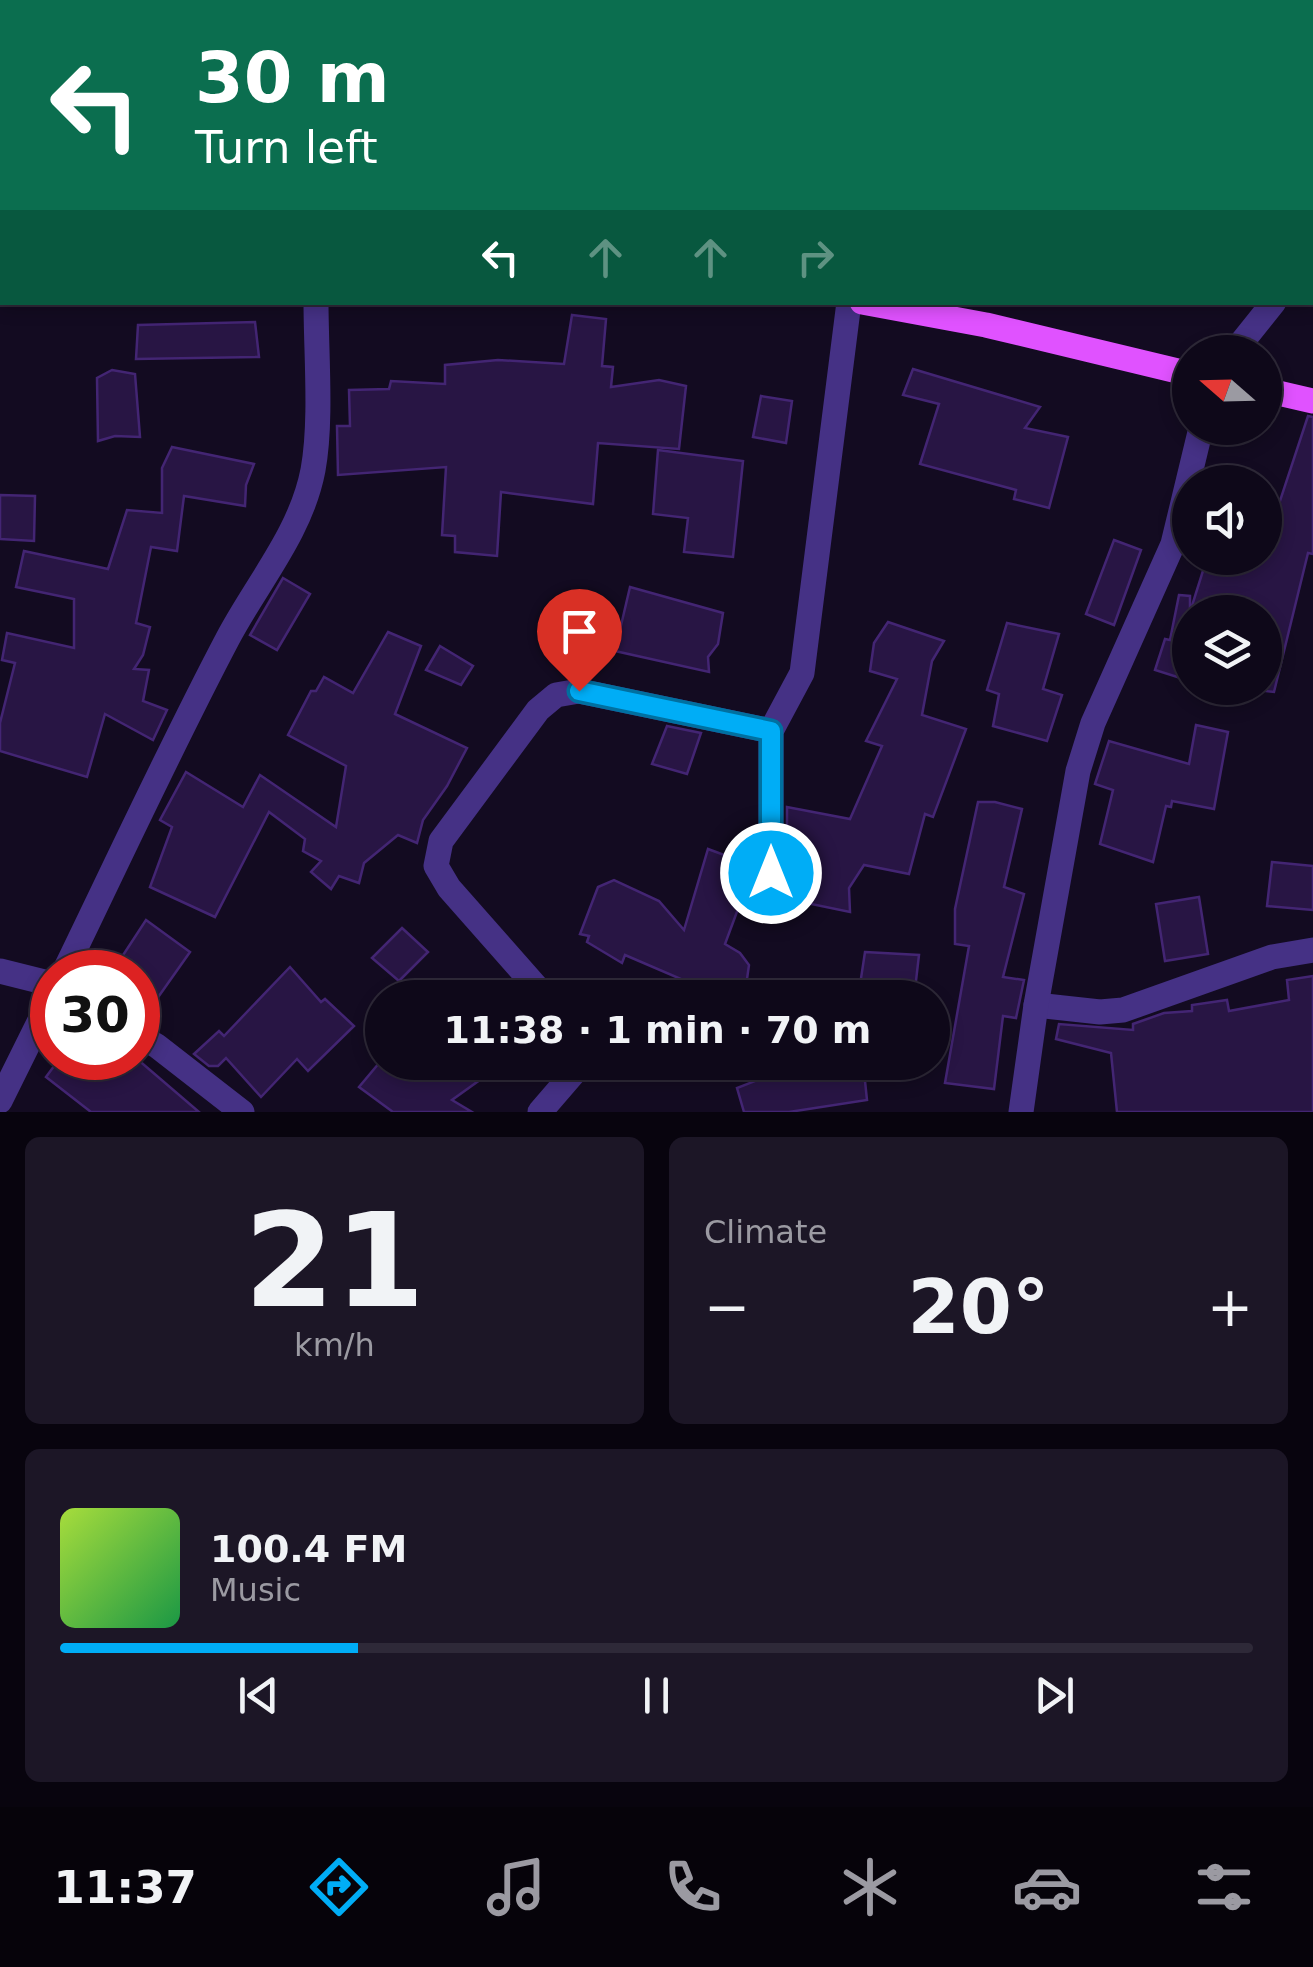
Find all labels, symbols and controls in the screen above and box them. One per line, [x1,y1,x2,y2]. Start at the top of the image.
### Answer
text: 30 m [195,37,390,119]
icon: left [30,40,160,170]
text: Turn left [195,121,378,174]
icon: left [473,230,528,285]
icon: ahead [578,230,633,285]
icon: ahead [683,230,738,285]
icon: right [788,230,843,285]
north arrow [1172,335,1282,445]
map controls [1172,335,1282,705]
button: sound [1172,465,1282,575]
pin [537,589,622,692]
button: layers [1172,595,1282,705]
icon: arrive [552,604,607,659]
position arrow [719,821,823,925]
speed limit sign: 30 [30,950,160,1080]
text: 11:38 · 1 min · 70 m [444,1008,871,1052]
text: 21 [244,1185,425,1337]
text: Climate [704,1213,827,1251]
text: 20° [908,1263,1049,1351]
text: − [704,1275,750,1339]
text: + [1207,1275,1253,1339]
text: km/h [294,1326,375,1364]
text: 100.4 FM [210,1527,407,1571]
text: Music [210,1571,301,1609]
icon: previous [231,1668,286,1723]
icon: pause [629,1668,684,1723]
icon: next [1027,1668,1082,1723]
icon: directions [304,1852,374,1922]
icon: music [481,1852,551,1922]
icon: phone [658,1852,728,1922]
icon: climate [835,1852,905,1922]
icon: car [1012,1852,1082,1922]
icon: filters [1189,1852,1259,1922]
text: 11:37 [54,1861,197,1914]

